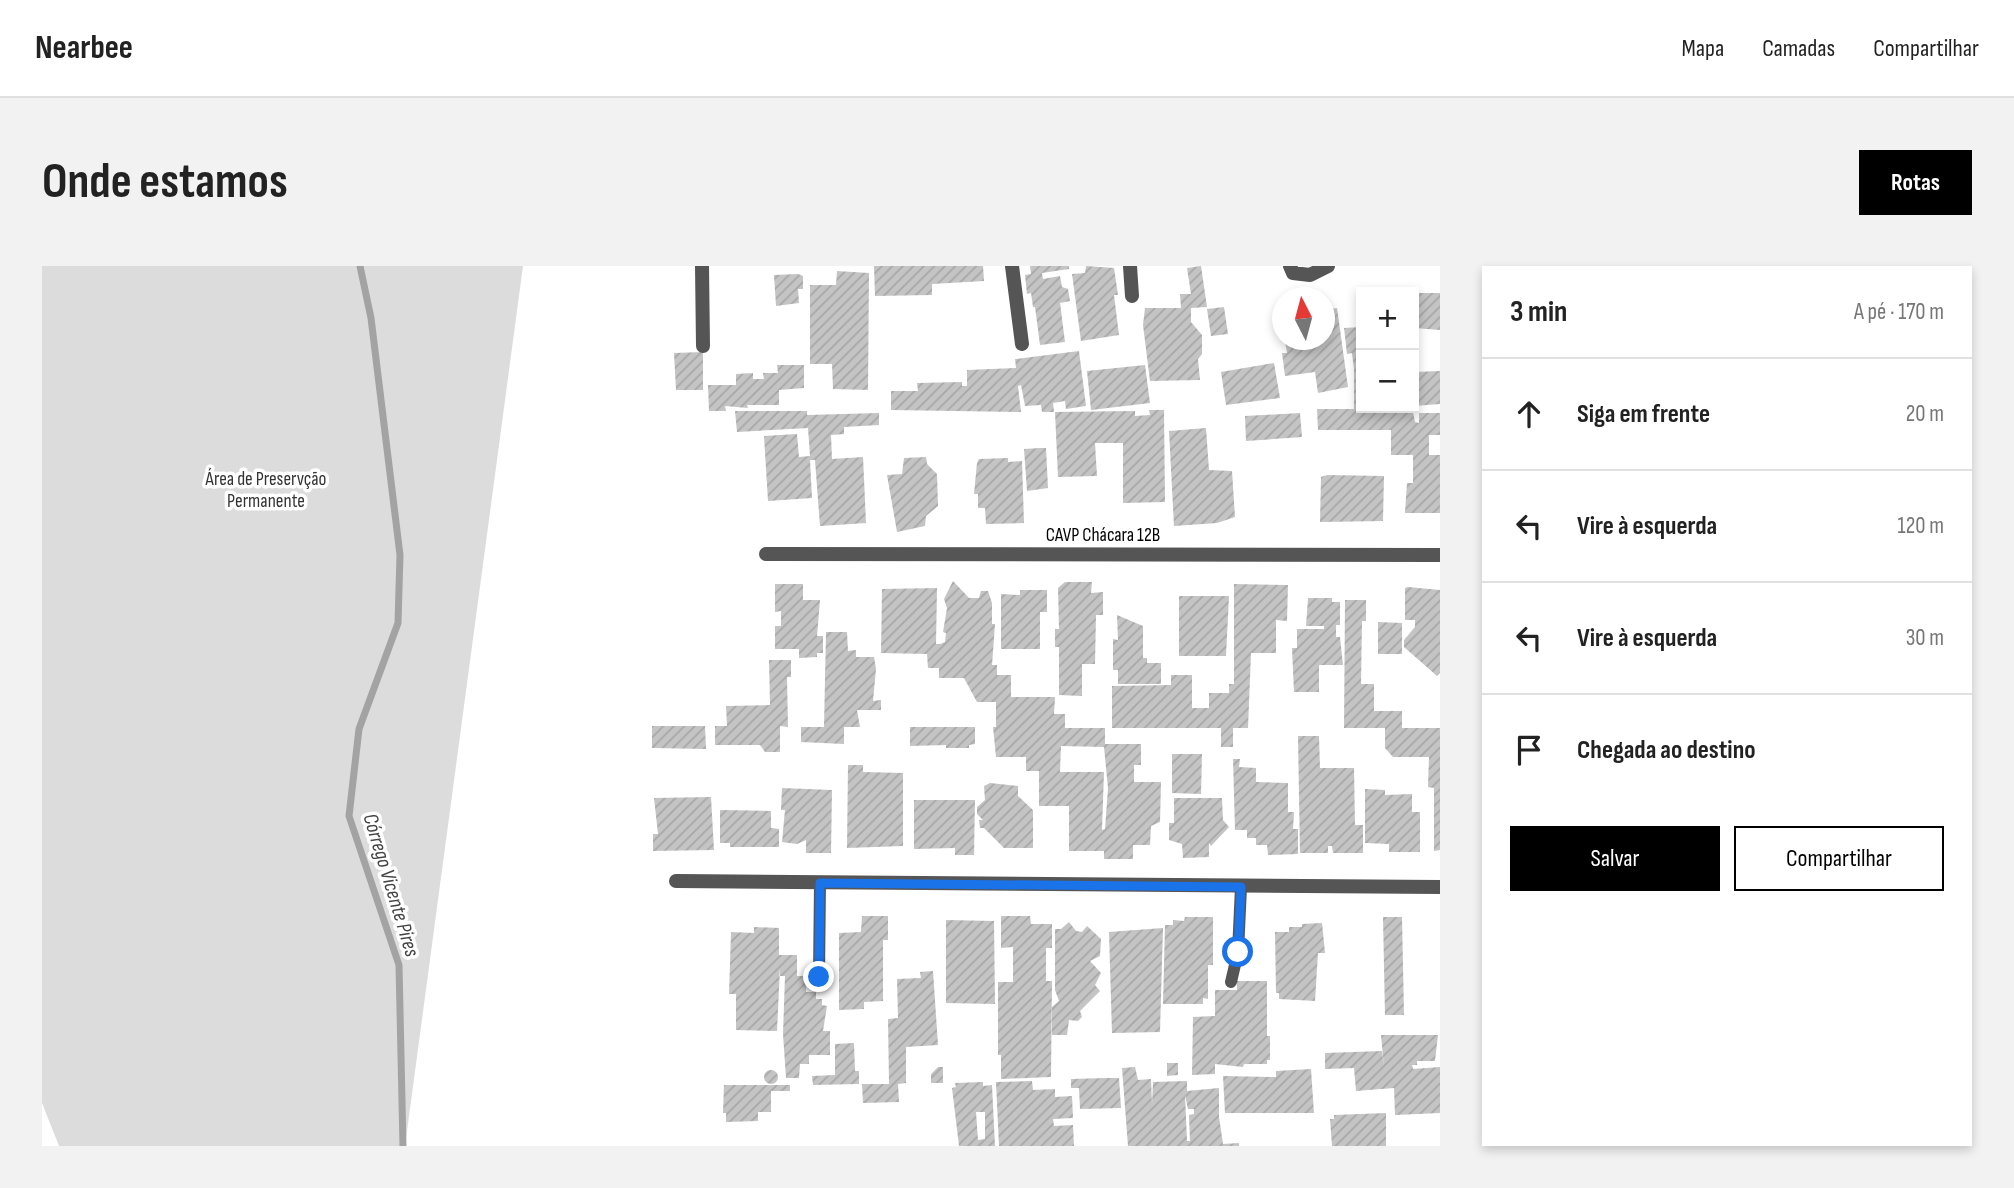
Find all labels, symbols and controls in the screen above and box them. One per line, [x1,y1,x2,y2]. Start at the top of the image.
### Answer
text: Nearbee [35,28,133,68]
text: Mapa [1682,34,1724,63]
text: Camadas [1762,34,1835,63]
text: Compartilhar [1873,34,1979,63]
button: Rotas [1859,150,1972,215]
text: Onde estamos [42,153,288,212]
north arrow [1272,287,1335,350]
map controls [1356,287,1419,413]
button: + [1356,287,1419,350]
text: 3 min [1510,294,1567,330]
text: A pé · 170 m [1854,298,1944,326]
button: − [1356,350,1419,413]
icon: ahead [1510,395,1548,433]
text: Siga em frente [1577,399,1710,430]
text: 20 m [1906,400,1944,428]
park label: Área de Preservção Permanente [205,468,326,513]
icon: left [1510,507,1548,545]
text: Vire à esquerda [1577,511,1717,542]
text: 120 m [1898,512,1944,540]
street label: CAVP Chácara 12B [1046,524,1160,547]
icon: left [1510,619,1548,657]
text: Vire à esquerda [1577,623,1717,654]
text: 30 m [1906,624,1944,652]
icon: arrive [1510,731,1548,769]
text: Chegada ao destino [1577,735,1756,766]
water label: Córrego Vicente Pires [357,811,425,960]
button: Salvar [1510,826,1720,891]
button: Compartilhar [1734,826,1944,891]
route start [1222,936,1253,967]
route end [803,961,834,992]

